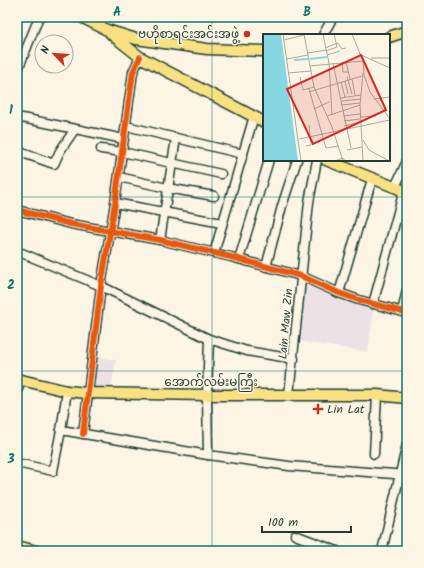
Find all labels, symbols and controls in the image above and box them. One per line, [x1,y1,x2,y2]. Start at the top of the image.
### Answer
text: A [113,2,121,23]
text: B [303,2,311,23]
place label: ဗဟိုစာရင်းအင်းအဖွဲ့ [138,25,241,44]
marker: ဗဟိုစာရင်းအင်းအဖွဲ့ [242,29,252,39]
north arrow [34,34,74,74]
inset map [263,34,390,161]
text: N [36,43,55,57]
text: 1 [9,100,13,121]
text: 2 [7,275,15,296]
street label: Lain Maw Zin [273,288,299,360]
street label: အောက်လမ်းမကြီး [164,373,258,392]
place label: Lin Lat [327,400,365,419]
marker: Lin Lat [312,403,324,415]
text: 3 [6,449,15,470]
scale bar [262,508,351,534]
text: 100 m [268,513,299,532]

